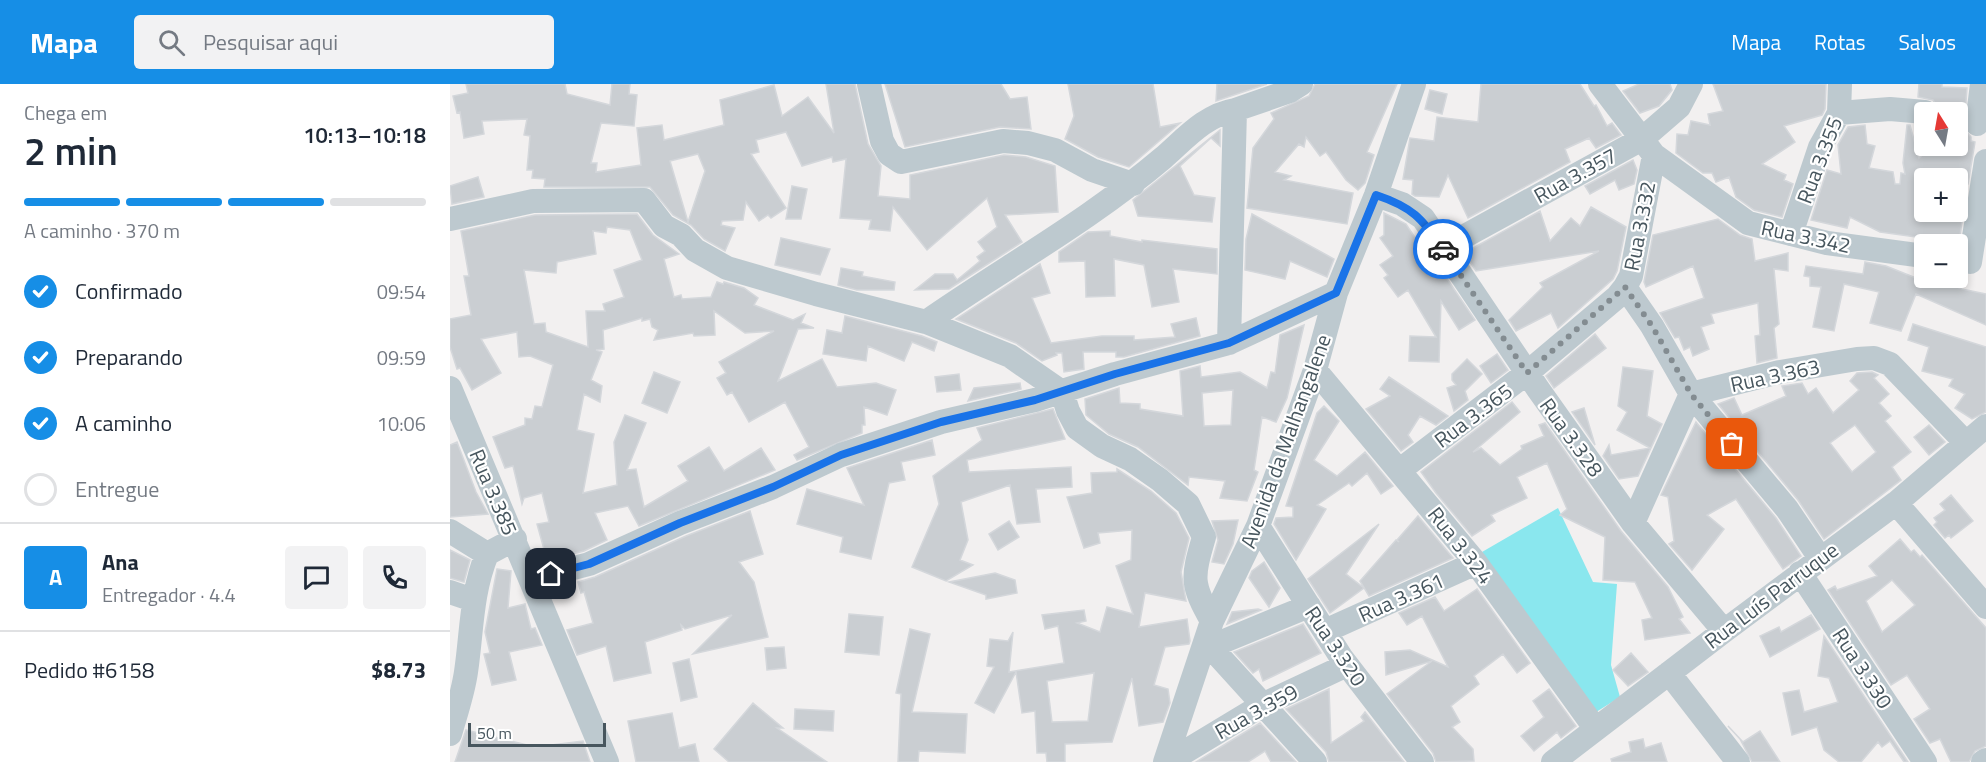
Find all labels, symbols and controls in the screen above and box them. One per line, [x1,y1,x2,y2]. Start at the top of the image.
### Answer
search box [134,15,554,69]
text: Mapa [30,21,98,64]
text: Pesquisar aqui [203,25,338,59]
icon: search [155,26,188,59]
text: Mapa [1731,26,1781,58]
text: Rotas [1814,26,1865,58]
text: Salvos [1898,26,1956,58]
text: Chega em [24,97,107,128]
north arrow [1914,102,1968,156]
map controls [1914,102,1968,288]
street label: Rua 3.355 [1788,112,1850,208]
text: 10:13–10:18 [303,118,426,152]
text: 2 min [24,121,118,180]
street label: Rua 3.357 [1528,139,1622,211]
button: + [1914,168,1968,222]
street label: Rua 3.332 [1615,178,1663,274]
street label: Rua 3.342 [1758,211,1854,261]
text: A caminho · 370 m [24,215,180,246]
courier [1413,219,1473,279]
icon: car [1427,233,1460,266]
button: − [1914,234,1968,288]
text: Confirmado [75,274,183,308]
icon: check [24,275,57,308]
text: 09:54 [377,276,426,307]
street label: Avenida da Malhangalene [1231,329,1339,553]
text: Preparando [75,340,183,374]
icon: check [24,341,57,374]
text: 09:59 [377,342,426,373]
street label: Rua 3.363 [1727,350,1823,400]
street label: Rua 3.365 [1427,375,1519,455]
street label: Rua 3.328 [1532,391,1612,483]
text: A caminho [75,406,172,440]
icon: check [24,407,57,440]
text: 10:06 [377,408,426,439]
pin [1706,418,1757,469]
icon: bag [1715,427,1748,460]
street label: Rua 3.385 [462,444,526,540]
text: Entregue [75,472,159,506]
street label: Rua 3.324 [1420,499,1502,591]
street label: Rua Luís Parruque [1697,534,1845,656]
text: Ana [102,545,139,579]
button: chat [285,546,348,609]
button: phone [363,546,426,609]
pin [525,548,576,599]
icon: home [534,557,567,590]
text: A [49,560,62,594]
street label: Rua 3.361 [1353,564,1449,630]
text: Entregador · 4.4 [102,579,236,610]
street label: Rua 3.320 [1297,599,1375,693]
street label: Rua 3.330 [1825,621,1901,715]
text: Pedido #6158 [24,653,154,687]
text: $8.73 [371,653,426,687]
street label: Rua 3.359 [1209,675,1303,747]
scale bar [468,720,606,748]
text: 50 m [477,721,512,745]

